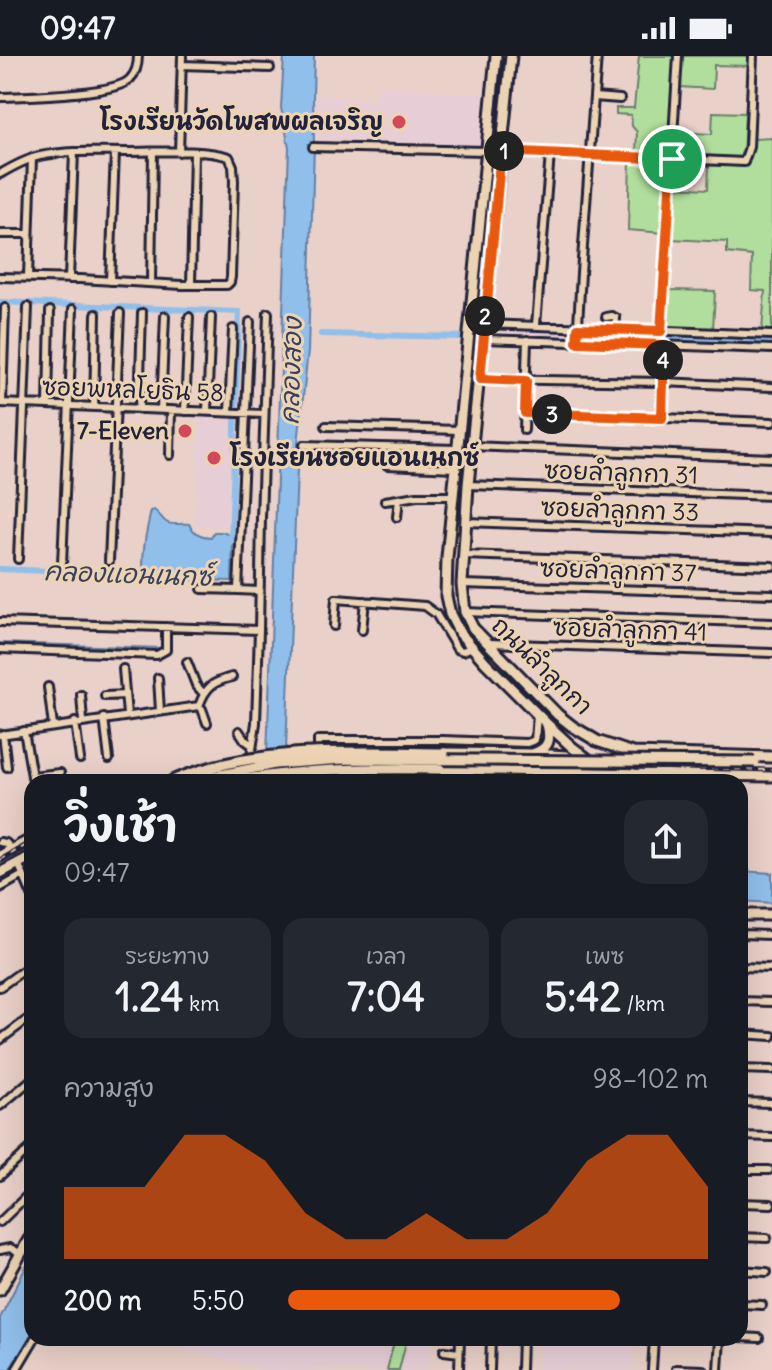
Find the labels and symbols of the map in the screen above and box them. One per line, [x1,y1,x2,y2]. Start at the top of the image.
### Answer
place label: โรงเรียนวัดโพสพผลเจริญ [99,105,383,137]
marker: โรงเรียนวัดโพสพผลเจริญ [390,113,408,131]
pin [638,125,706,193]
pin: 1 [484,131,524,171]
pin: 2 [465,296,505,336]
water label: คลองสอง [272,315,309,425]
pin: 4 [643,340,683,380]
street label: ซอยพหลโยธิน 58 [42,371,224,407]
pin: 3 [532,394,572,434]
place label: 7-Eleven [77,415,169,445]
marker: 7-Eleven [176,422,194,440]
place label: โรงเรียนซอยแอนเนกซ์ [229,441,479,472]
marker: โรงเรียนซอยแอนเนกซ์ [205,449,223,467]
street label: ซอยลำลูกกา 31 [543,454,699,494]
street label: ซอยลำลูกกา 33 [540,491,700,531]
street label: ซอยลำลูกกา 37 [539,552,697,592]
water label: คลองแอนเนกซ์ [43,554,218,593]
street label: ถนนลำลูกกา [483,610,599,724]
street label: ซอยลำลูกกา 41 [552,611,708,651]

